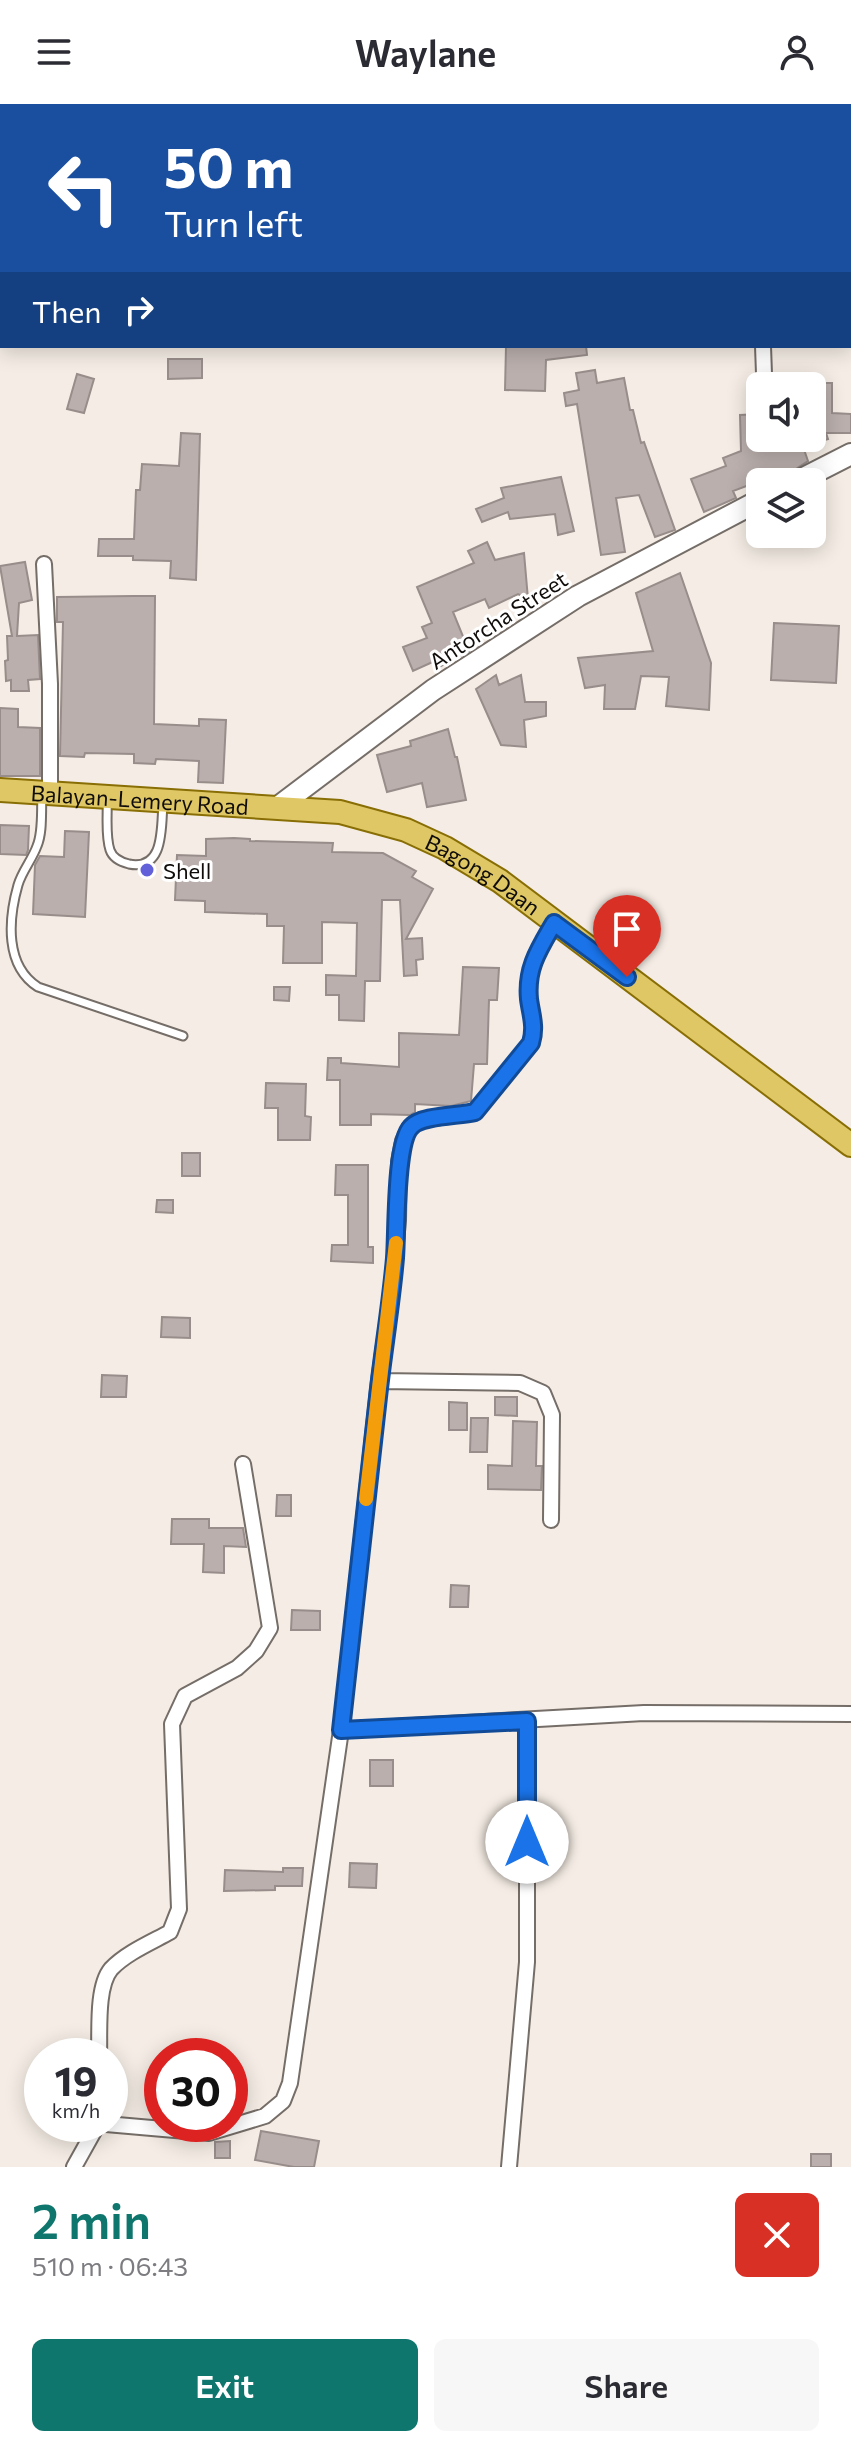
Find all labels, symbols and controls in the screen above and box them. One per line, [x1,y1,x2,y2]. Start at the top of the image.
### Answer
icon: menu [32,30,76,74]
text: Waylane [355,30,496,74]
icon: person [775,30,819,74]
text: 50 m [164,131,293,200]
icon: left [32,136,136,240]
text: Turn left [164,200,303,244]
icon: right [117,288,161,332]
text: Then [32,292,101,329]
map controls [746,372,826,548]
button: sound [746,372,826,452]
button: layers [746,468,826,548]
street label: Antorcha Street [424,565,572,675]
street label: Balayan-Lemery Road [30,779,249,820]
street label: Bagong Daan [421,827,546,920]
place label: Shell [163,857,211,884]
marker: Shell [138,861,156,879]
pin [593,895,661,977]
icon: arrive [605,907,649,951]
position arrow [485,1800,569,1884]
speed limit sign: 30 [144,2038,248,2142]
text: 19 [55,2055,97,2104]
text: km/h [52,2098,100,2122]
text: 2 min [32,2190,151,2249]
button: close [735,2193,819,2277]
text: 510 m · 06:43 [32,2250,188,2281]
button: Exit [32,2339,418,2431]
button: Share [434,2339,819,2431]

